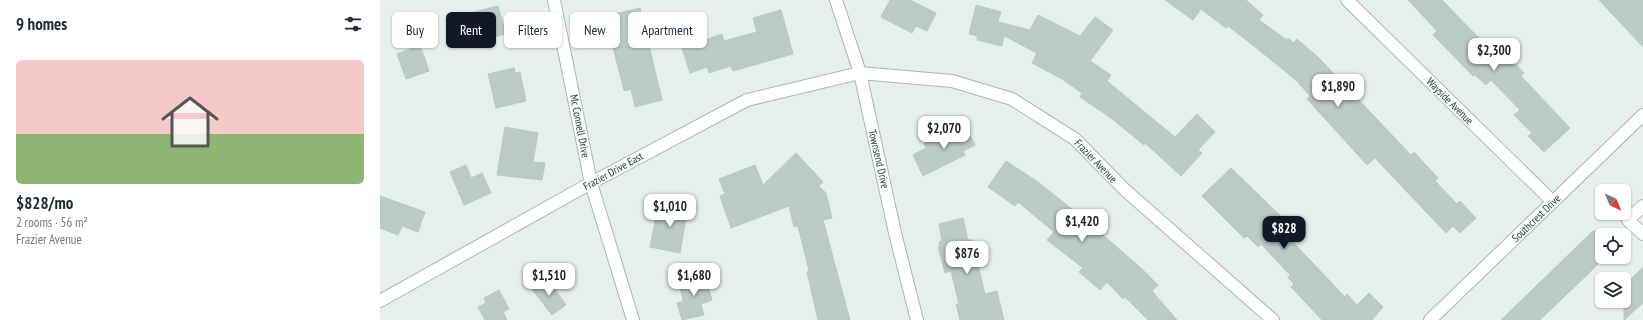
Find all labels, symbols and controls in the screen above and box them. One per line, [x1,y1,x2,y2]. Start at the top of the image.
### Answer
chip: Buy [392,12,438,48]
chip: Rent [446,12,496,48]
chip: Filters [504,12,562,48]
chip: New [570,12,620,48]
chip: Apartment [628,12,707,48]
text: 9 homes [16,13,67,35]
icon: filters [342,13,364,35]
pin: $2,300 [1461,38,1527,72]
text: $2,300 [1477,42,1511,59]
pin: $1,890 [1305,74,1371,108]
street label: Wayside Avenue [1424,75,1477,128]
text: $1,890 [1321,78,1355,95]
icon: home [154,86,226,158]
street label: Mc Connell Drive [567,93,593,159]
pin: $2,070 [911,116,977,150]
text: $2,070 [927,120,961,137]
street label: Townsend Drive [865,128,893,190]
street label: Frazier Avenue [1072,136,1121,186]
street label: Frazier Drive East [581,149,645,193]
north arrow [1595,184,1631,220]
map controls [1595,184,1631,308]
street label: Southcrest Drive [1509,191,1564,245]
text: $828/mo [16,192,73,214]
pin: $1,010 [637,194,703,228]
text: $1,010 [653,198,687,215]
pin: $1,420 [1049,209,1115,243]
text: $1,420 [1065,213,1099,230]
text: 2 rooms · 56 m² [16,214,88,231]
pin: $828 [1260,216,1308,250]
text: $828 [1272,220,1296,237]
button: locate [1595,228,1631,264]
text: Frazier Avenue [16,231,82,248]
pin: $876 [943,241,991,275]
text: $876 [955,245,979,262]
pin: $1,510 [516,263,582,297]
pin: $1,680 [661,263,727,297]
text: $1,510 [532,267,566,284]
text: $1,680 [677,267,711,284]
button: layers [1595,272,1631,308]

